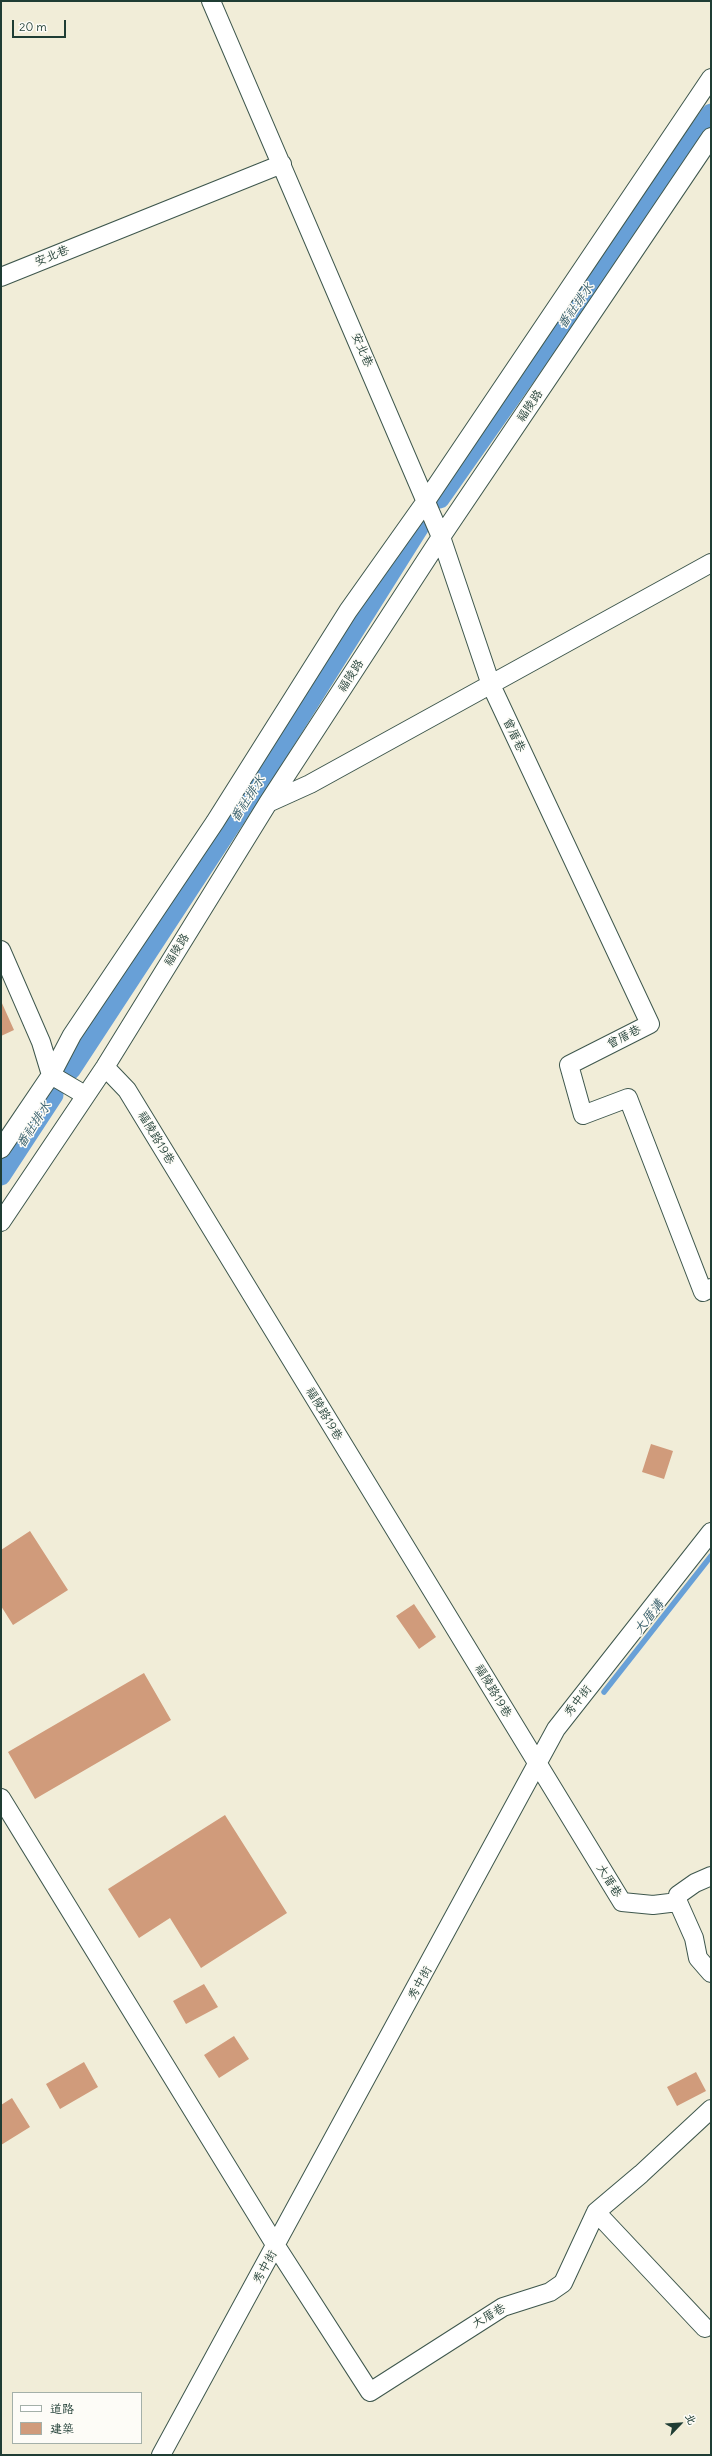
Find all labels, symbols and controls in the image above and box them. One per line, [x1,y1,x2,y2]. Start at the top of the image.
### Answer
scale bar [14,12,68,38]
text: 20 m [19,19,47,34]
street label: 安北巷 [33,243,71,269]
water label: 番社排水 [555,280,597,332]
street label: 安北巷 [348,331,376,369]
street label: 福陵路 [514,387,546,425]
street label: 福陵路 [335,657,367,695]
street label: 曾厝巷 [500,716,528,754]
water label: 番社排水 [227,773,269,825]
street label: 福陵路 [161,931,193,969]
street label: 曾厝巷 [605,1022,643,1052]
water label: 番社排水 [13,1099,55,1151]
street label: 福陵路19巷 [134,1109,178,1167]
street label: 福陵路19巷 [302,1385,346,1443]
water label: 大厝溝 [631,1597,667,1637]
street label: 福陵路19巷 [471,1662,515,1720]
street label: 秀中街 [561,1682,595,1720]
street label: 大厝巷 [593,1862,625,1900]
street label: 秀中街 [405,1964,435,2002]
street label: 秀中街 [250,2248,280,2286]
street label: 大厝巷 [470,2301,508,2331]
legend [12,2392,142,2444]
text: 道路 [50,2401,74,2416]
north arrow [660,2404,700,2444]
text: 北 [682,2411,700,2427]
text: 建築 [50,2421,74,2436]

